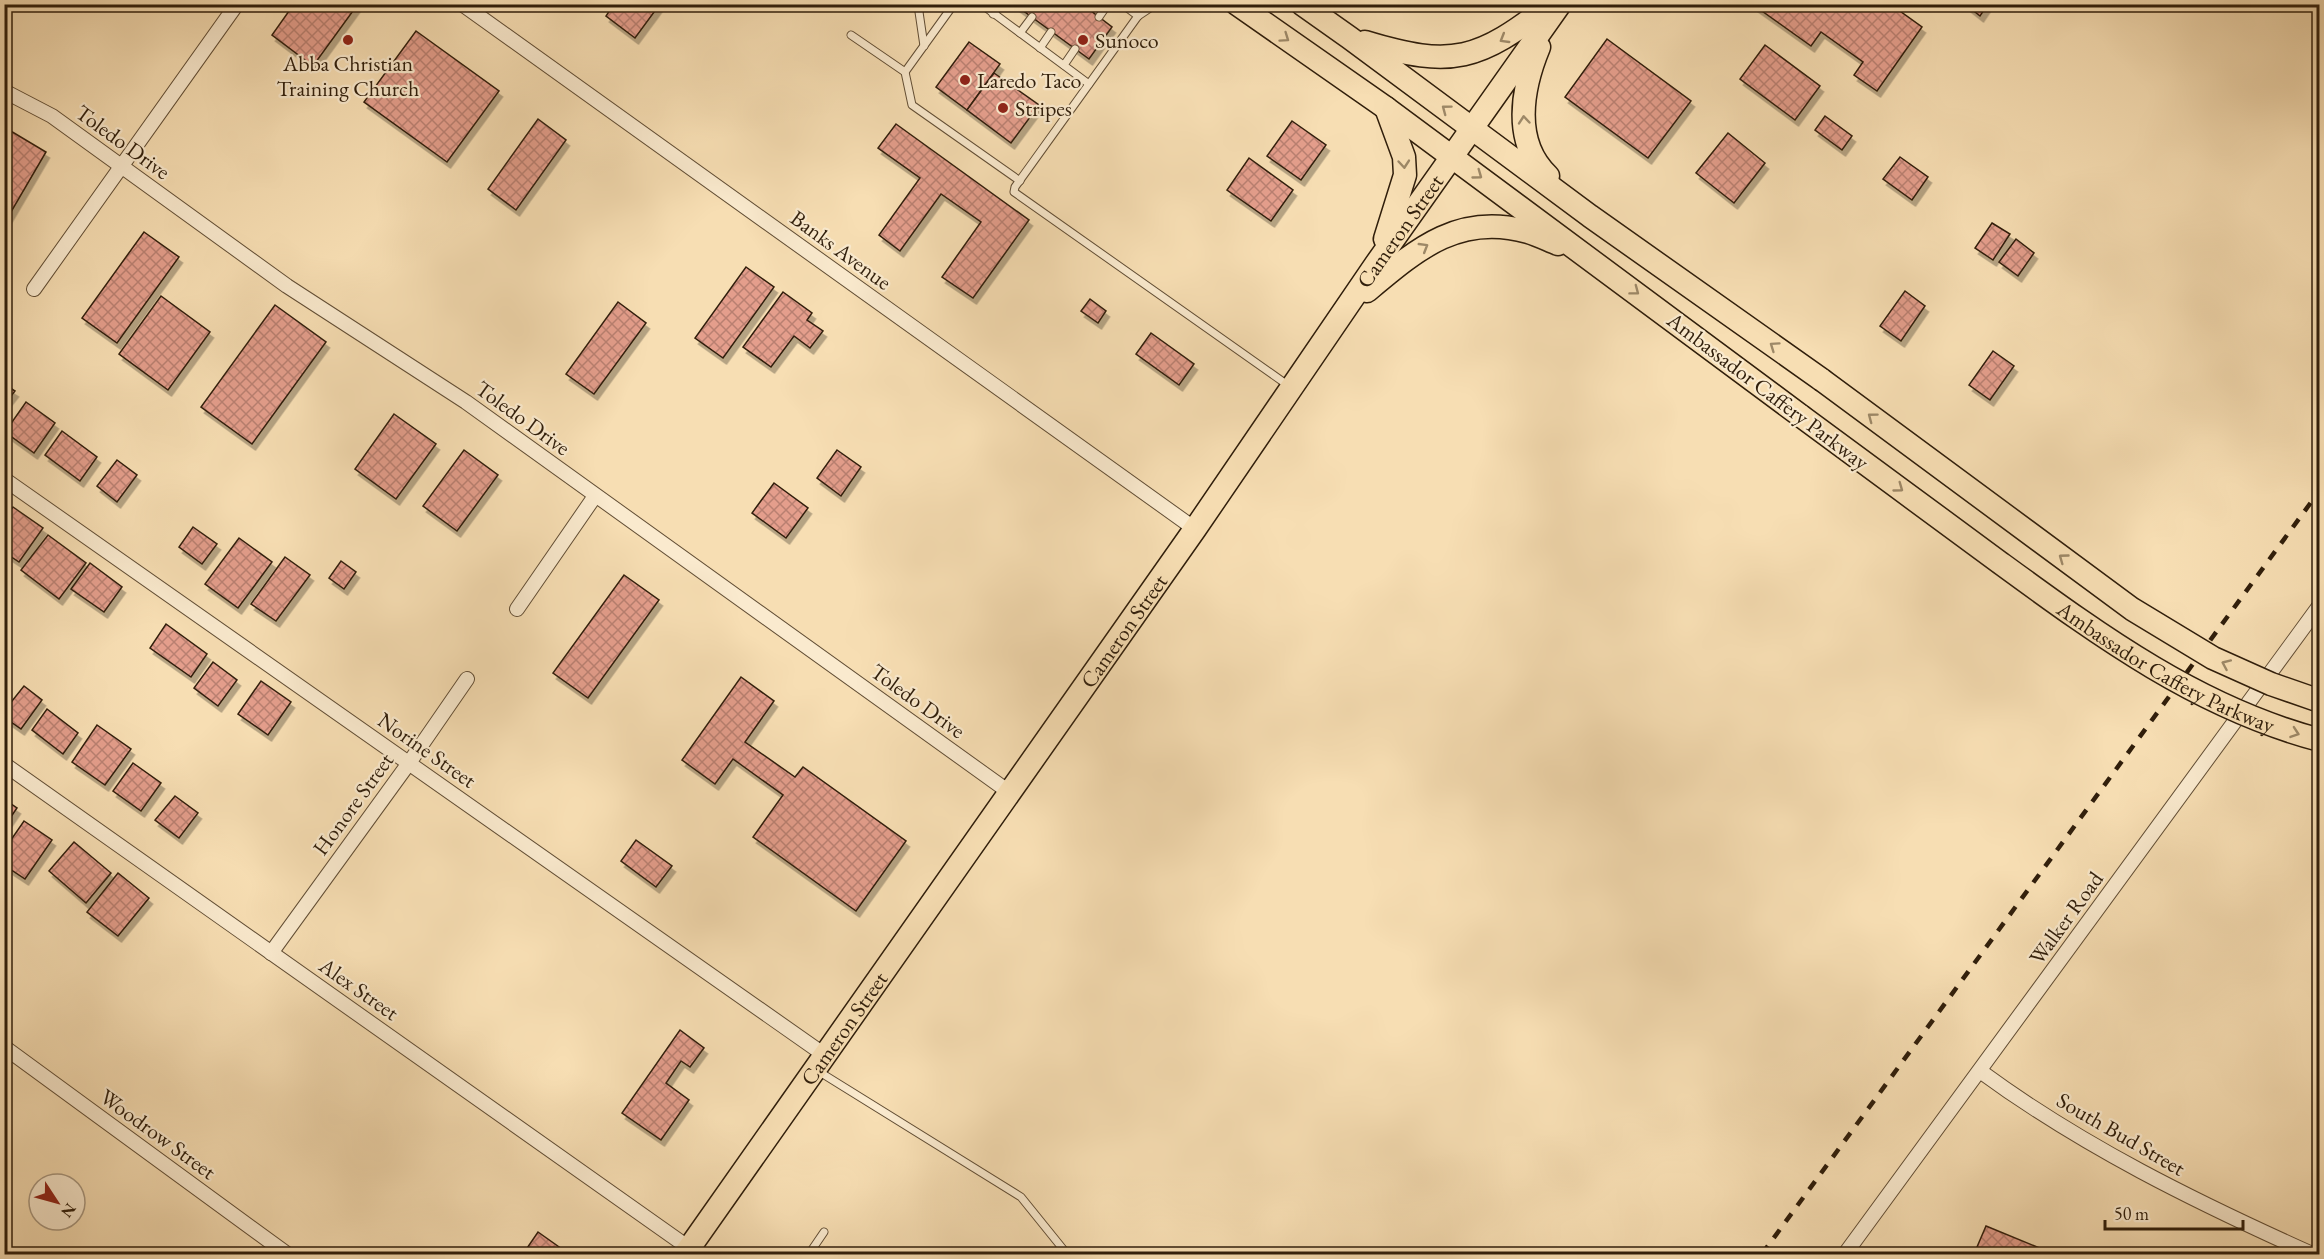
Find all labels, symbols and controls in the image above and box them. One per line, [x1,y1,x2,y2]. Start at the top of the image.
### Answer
place label: Sunoco [1095,26,1159,55]
one-way arrow [1278,31,1289,42]
one-way arrow [1500,31,1510,43]
marker: Abba Christian Training Church [341,33,355,47]
marker: Sunoco [1076,33,1090,47]
place label: Abba Christian Training Church [277,49,419,103]
place label: Laredo Taco [977,66,1081,95]
marker: Laredo Taco [958,73,972,87]
place label: Stripes [1015,94,1072,123]
street label: Toledo Drive [70,98,176,186]
marker: Stripes [996,101,1010,115]
one-way arrow [1442,105,1453,116]
one-way arrow [1518,115,1531,124]
one-way arrow [1397,159,1410,168]
street label: Cameron Street [1350,168,1450,293]
one-way arrow [1471,168,1482,179]
street label: Banks Avenue [785,204,898,297]
one-way arrow [1418,243,1428,254]
one-way arrow [1628,284,1639,295]
street label: Ambassador Caffery Parkway [1660,305,1875,477]
one-way arrow [1770,342,1781,353]
street label: Toledo Drive [470,374,576,462]
one-way arrow [1868,413,1879,424]
one-way arrow [1893,481,1904,492]
one-way arrow [2058,554,2069,565]
street label: Cameron Street [1073,568,1174,693]
street label: Ambassador Caffery Parkway [2051,594,2279,739]
street label: Toledo Drive [865,657,971,745]
one-way arrow [2222,659,2233,671]
street label: Norine Street [372,705,482,795]
one-way arrow [2289,725,2300,738]
street label: Honore Street [306,747,400,861]
street label: Walker Road [2022,865,2110,970]
street label: Alex Street [313,950,405,1027]
street label: Cameron Street [794,966,894,1091]
street label: Woodrow Street [94,1082,222,1186]
street label: South Bud Street [2052,1086,2191,1183]
north arrow [27,1172,87,1232]
scale bar [2105,1193,2243,1231]
text: N [56,1199,81,1222]
text: 50 m [2114,1202,2149,1225]

